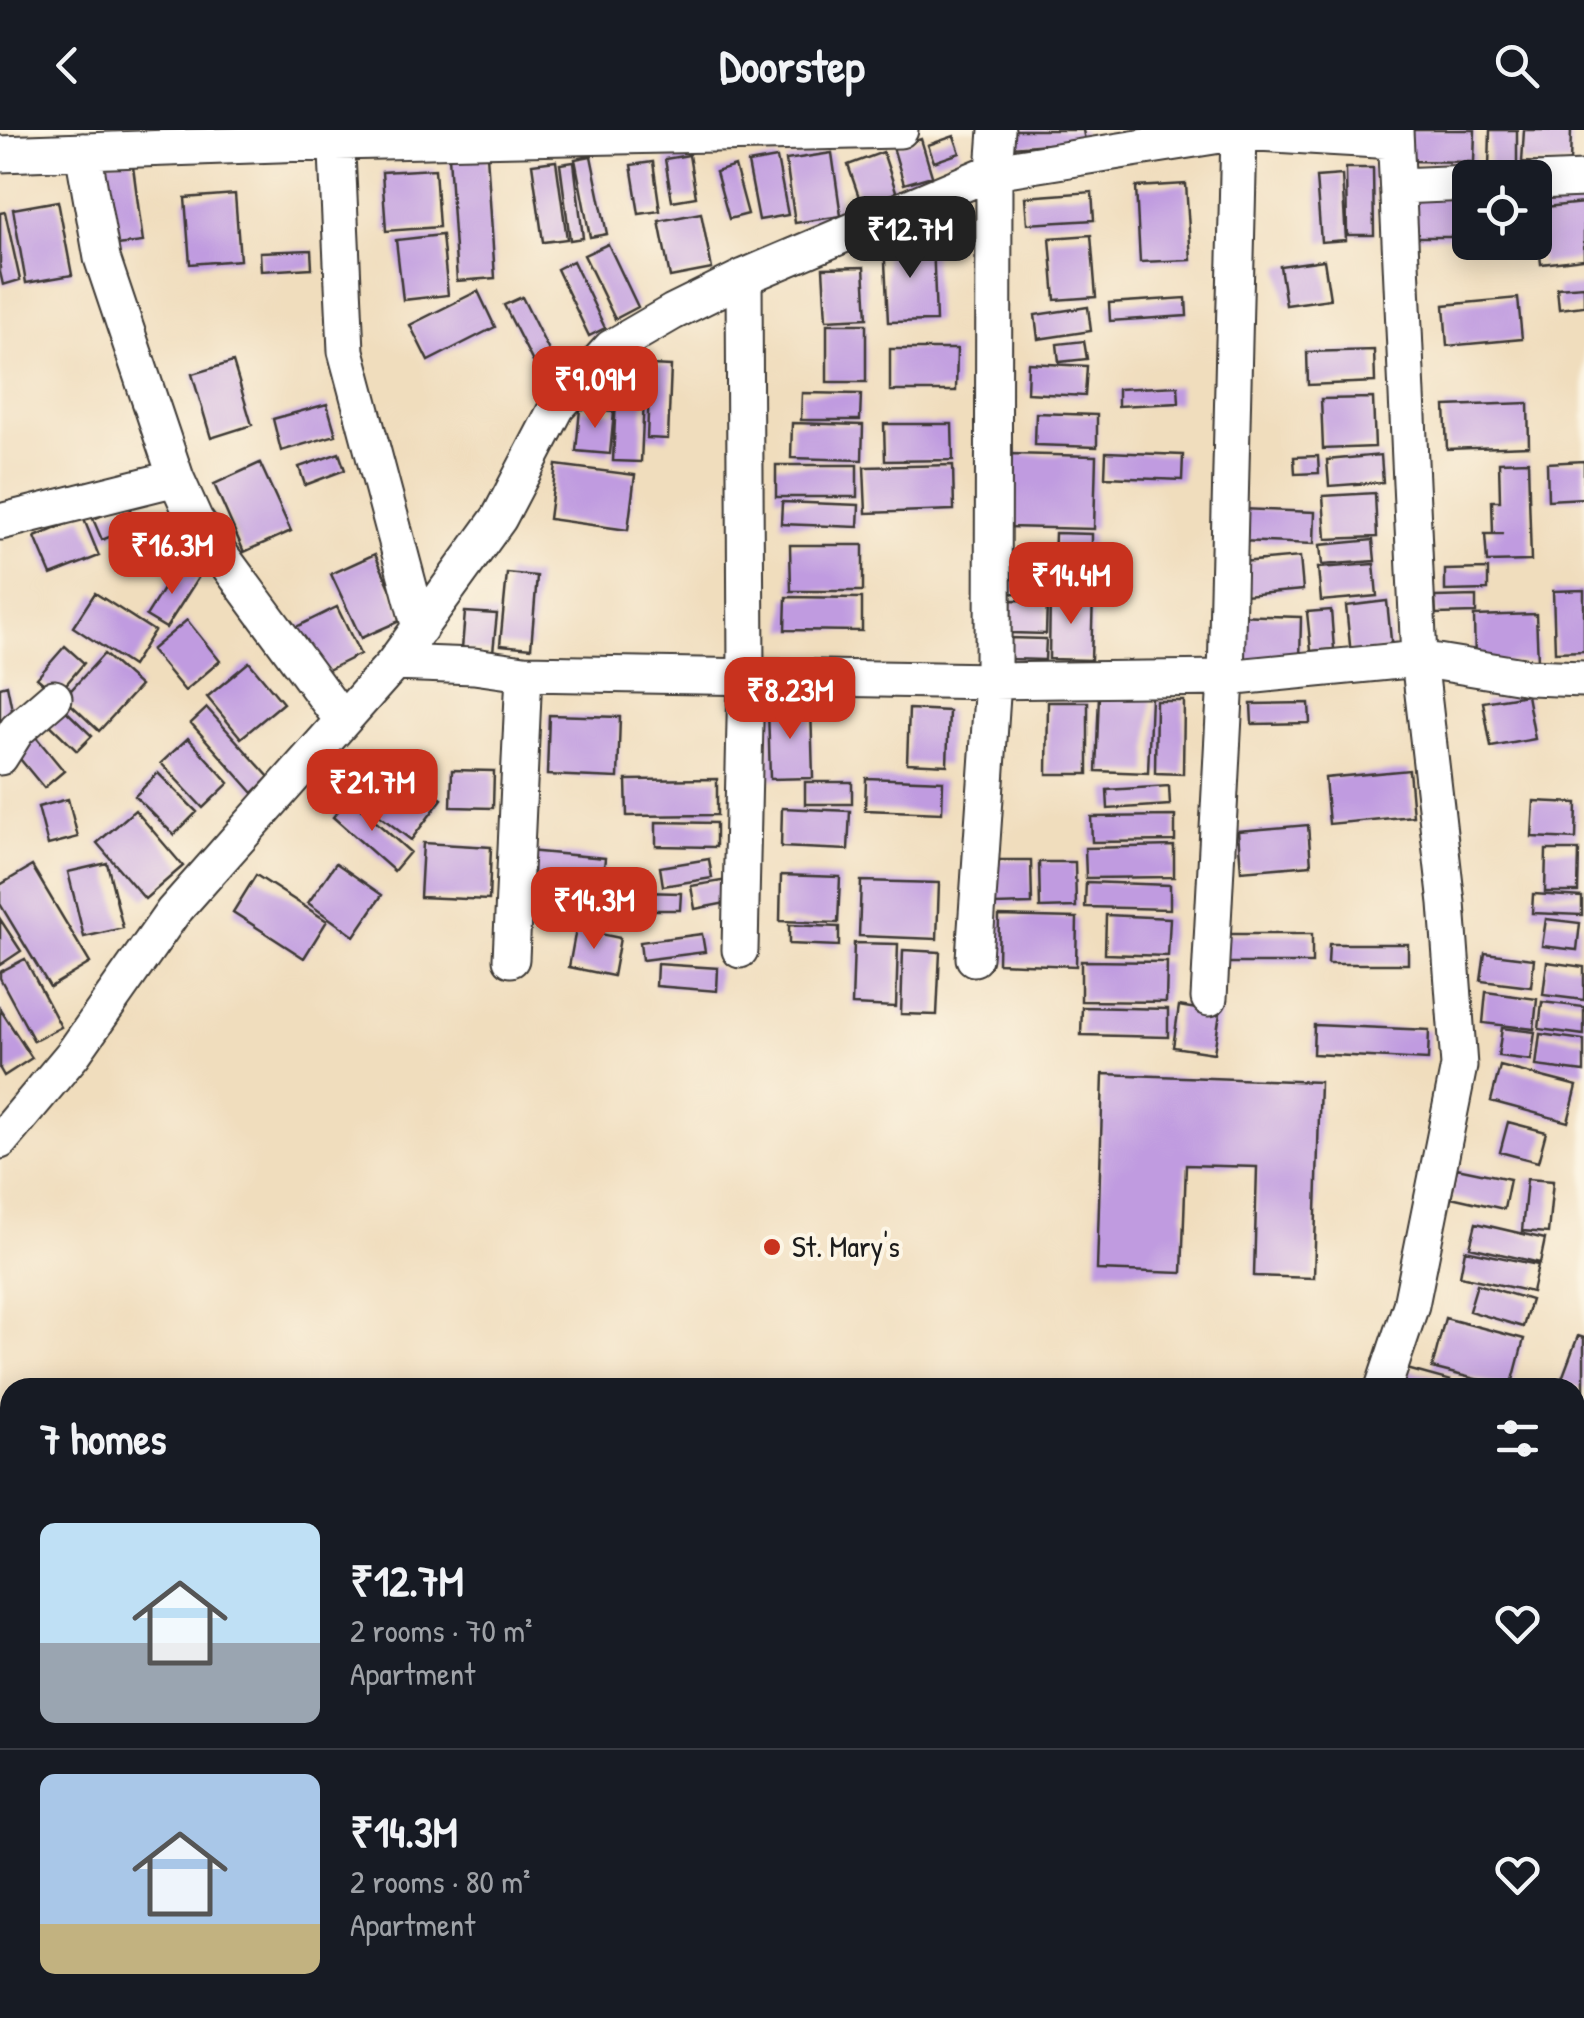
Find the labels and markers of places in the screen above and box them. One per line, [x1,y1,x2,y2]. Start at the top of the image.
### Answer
pin: ₹12.7M [829,196,991,281]
pin: ₹9.09M [514,346,676,431]
pin: ₹16.3M [91,512,253,597]
pin: ₹14.4M [990,542,1152,627]
pin: ₹8.23M [709,657,871,742]
pin: ₹21.7M [291,749,453,834]
pin: ₹14.3M [513,867,675,952]
place label: St. Mary's [792,1226,900,1266]
marker: St. Mary's [761,1236,783,1258]

